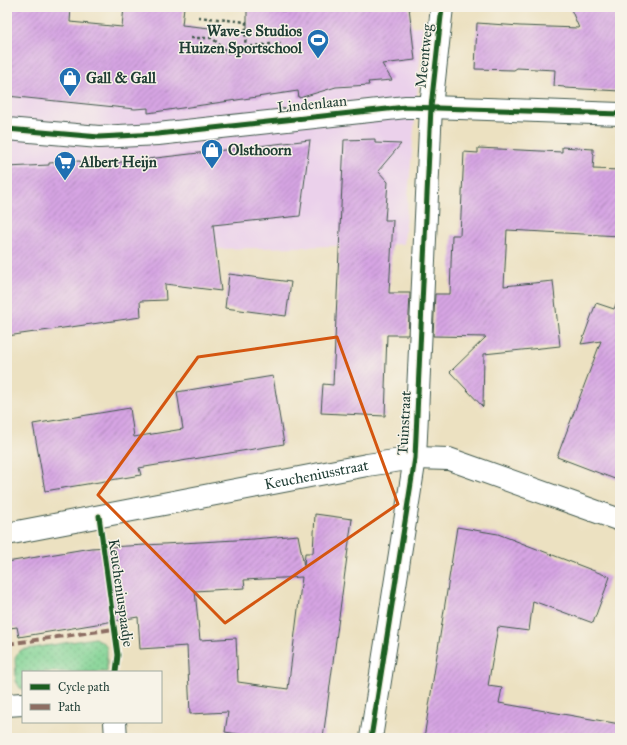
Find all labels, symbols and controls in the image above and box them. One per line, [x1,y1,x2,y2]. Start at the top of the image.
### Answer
place label: Wave-e Studios Huizen Sportschool [178,22,303,58]
street label: Meentweg [412,22,436,89]
sports icon: Wave-e Studios Huizen Sportschool [305,27,331,60]
shop icon: Gall & Gall [57,65,83,98]
place label: Gall & Gall [86,69,157,87]
street label: Lindenlaan [276,91,348,117]
shop icon: Olsthoorn [199,137,225,170]
place label: Olsthoorn [228,141,292,159]
supermarket icon: Albert Heijn [52,149,78,182]
place label: Albert Heijn [79,153,158,172]
street label: Tuinstraat [393,390,415,456]
street label: Keucheniusstraat [263,456,371,493]
street label: Keucheniuspaadje [105,538,137,648]
legend [22,671,162,723]
text: Cycle path [58,680,110,694]
text: Path [58,700,81,714]

